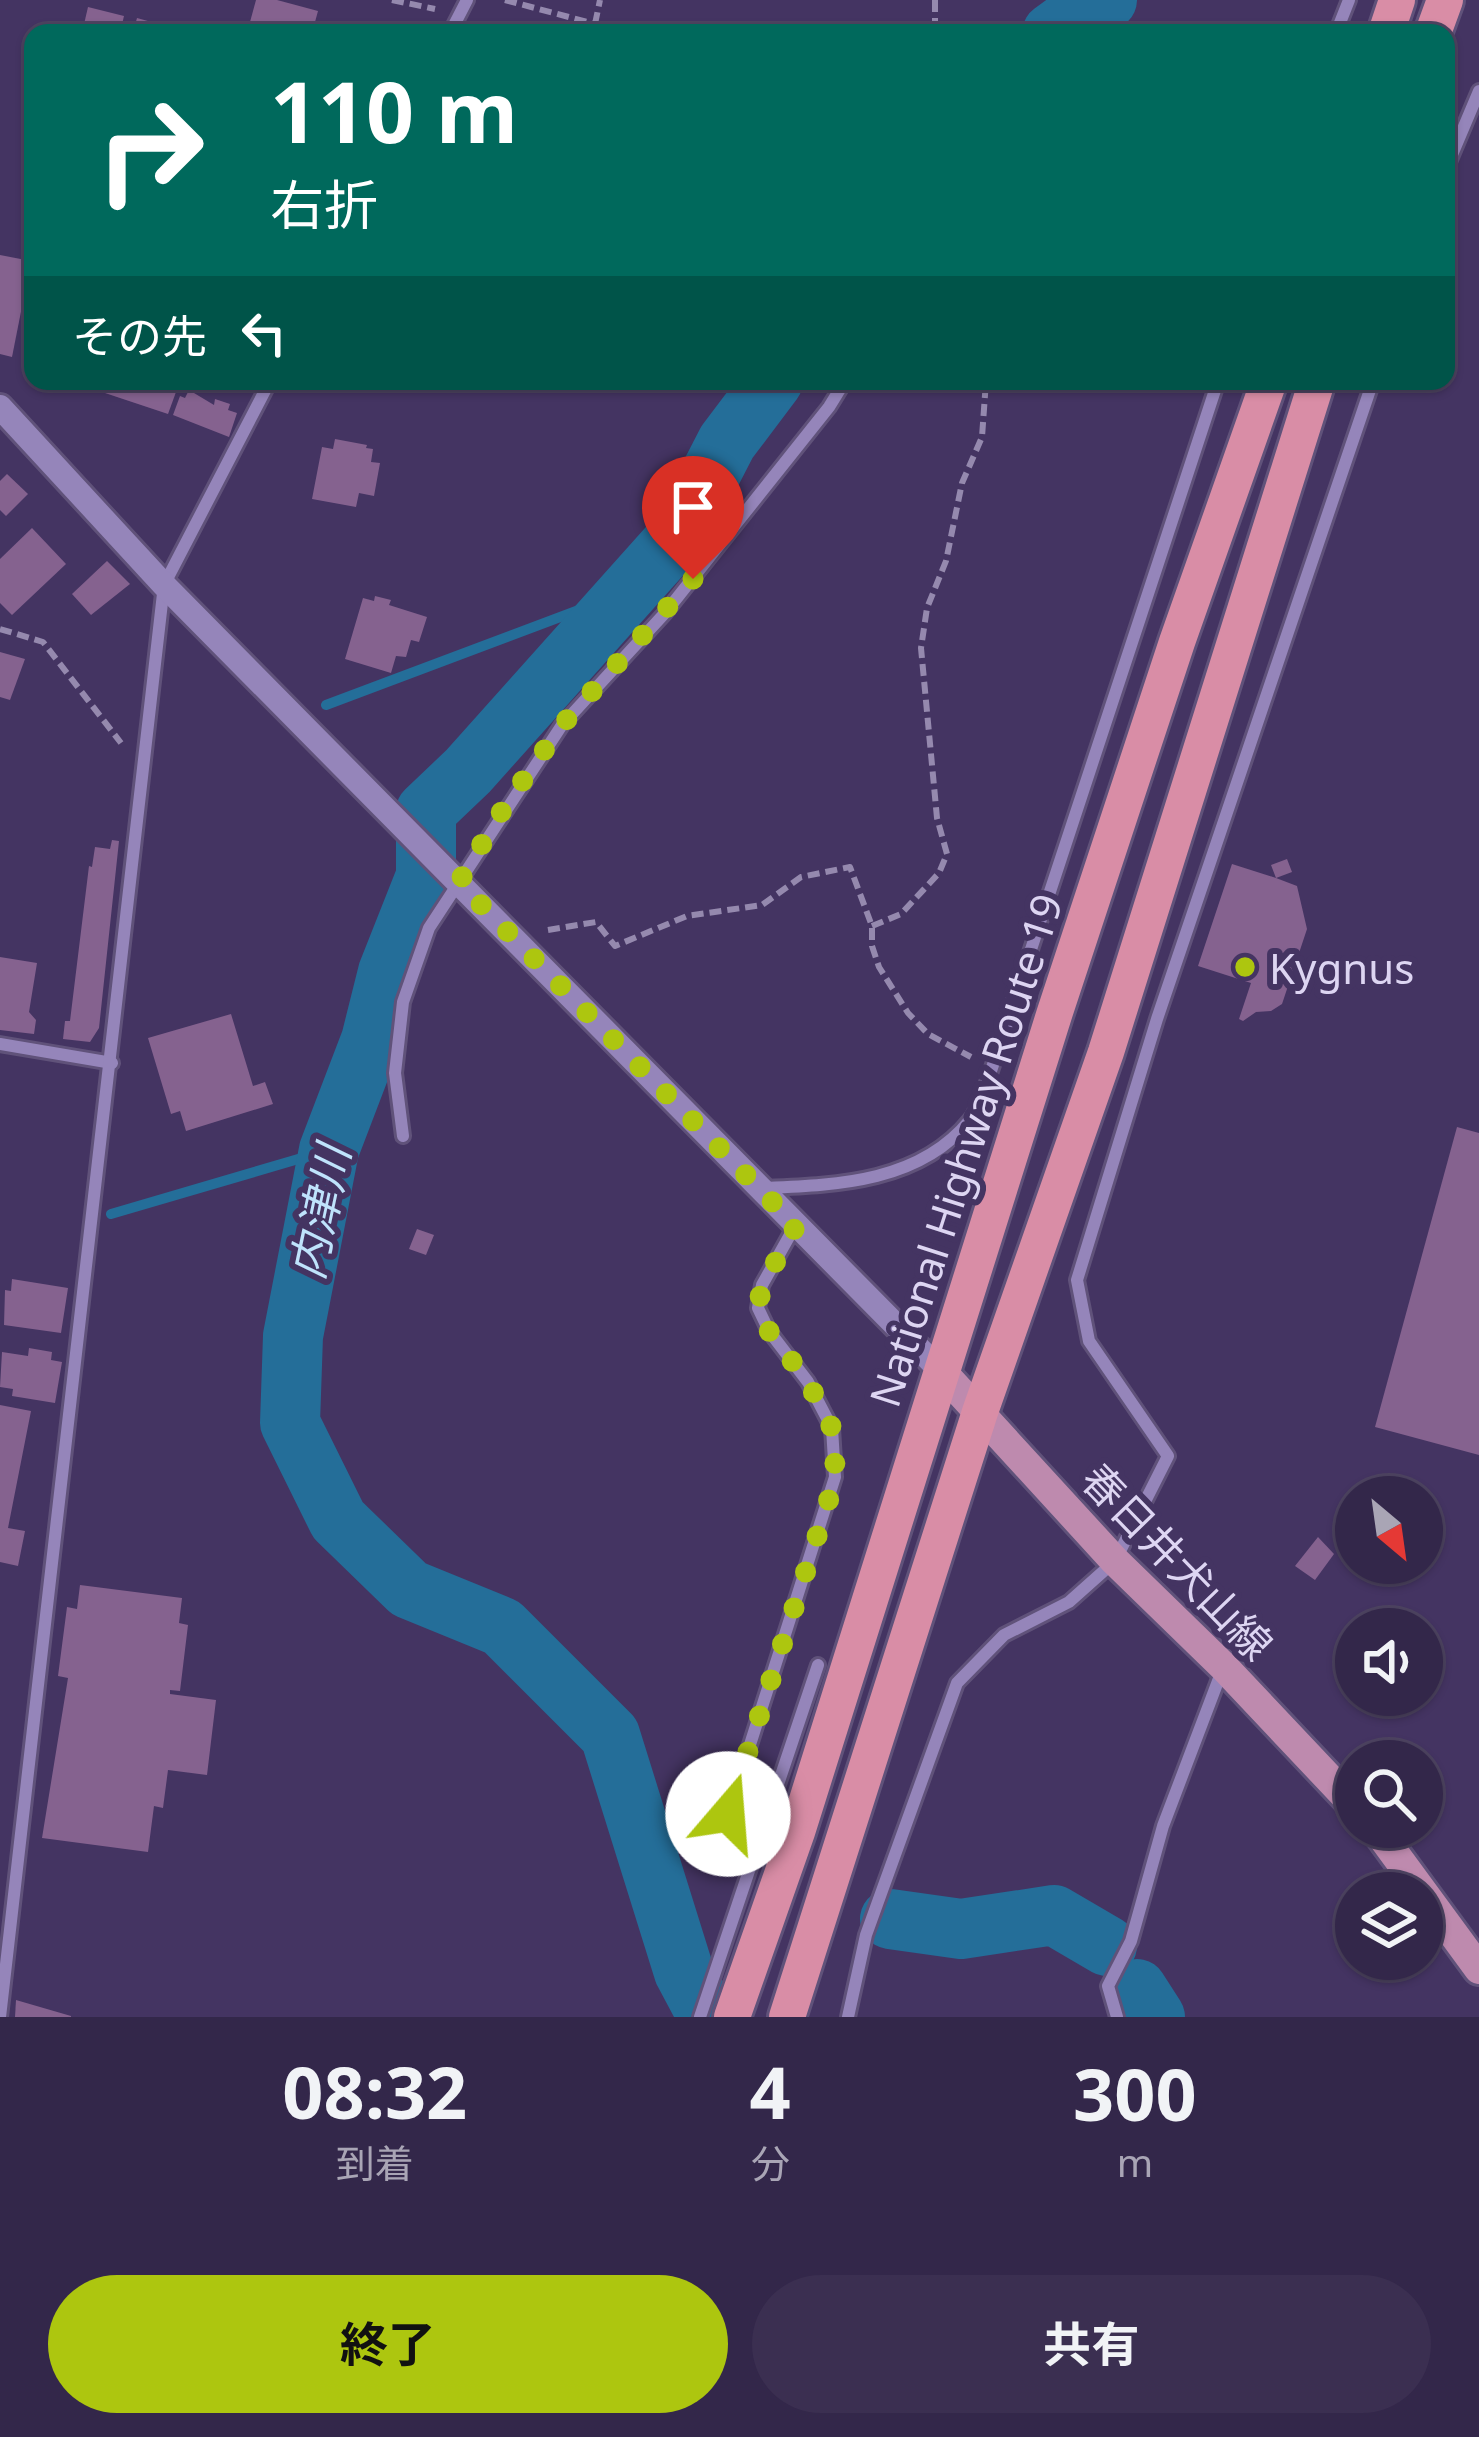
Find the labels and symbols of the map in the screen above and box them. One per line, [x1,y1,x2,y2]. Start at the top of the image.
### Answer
pin [642,456,744,579]
street label: National Highway Route 19 [855,886,1075,1414]
place label: Kygnus [1269,939,1414,996]
marker: Kygnus [1232,954,1258,980]
water label: 内津川 [275,1136,364,1284]
street label: 春日井犬山線 [1070,1451,1286,1671]
north arrow [1335,1476,1443,1584]
position arrow [665,1751,791,1877]

